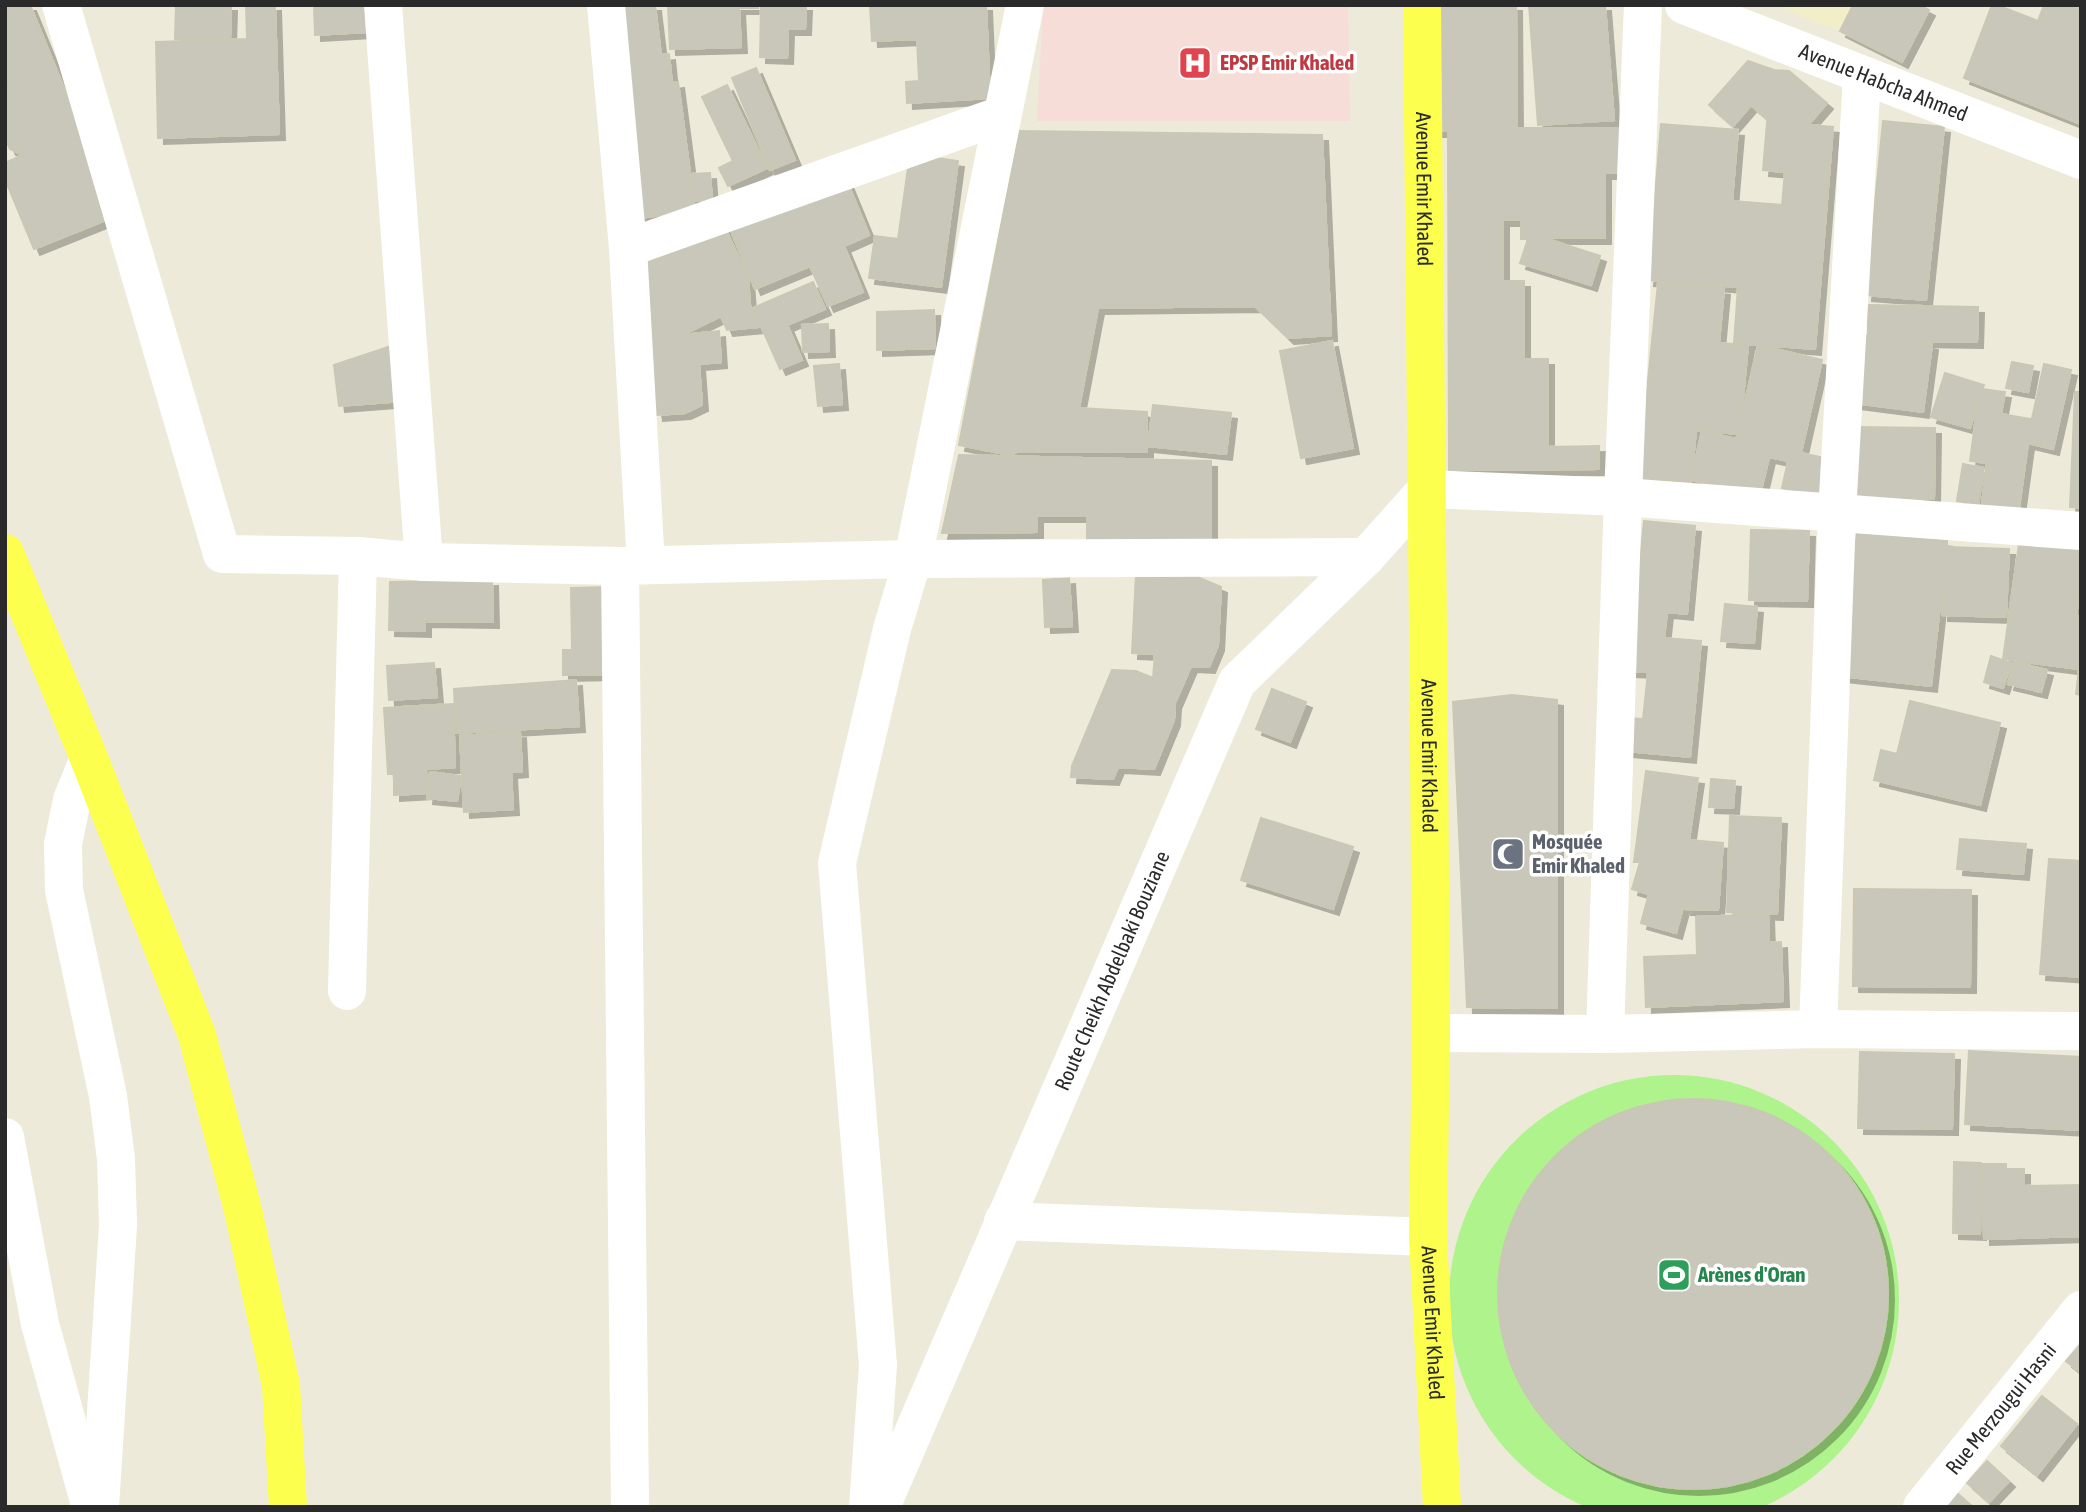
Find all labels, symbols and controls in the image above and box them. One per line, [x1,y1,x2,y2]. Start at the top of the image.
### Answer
street label: Avenue Habcha Ahmed [1796,38,1971,126]
hospital icon: EPSP Emir Khaled [1176,44,1214,82]
place label: EPSP Emir Khaled [1220,50,1354,74]
street label: Avenue Emir Khaled [1412,112,1437,266]
street label: Avenue Emir Khaled [1417,679,1443,833]
place label: Mosquée Emir Khaled [1532,829,1625,877]
mosque icon: Mosquée Emir Khaled [1489,835,1527,873]
street label: Route Cheikh Abdelbaki Bouziane [1049,847,1174,1094]
street label: Avenue Emir Khaled [1417,1245,1449,1400]
sports icon: Arènes d'Oran [1655,1256,1693,1294]
place label: Arènes d'Oran [1697,1262,1805,1286]
street label: Rue Merzougui Hasni [1940,1338,2060,1479]

